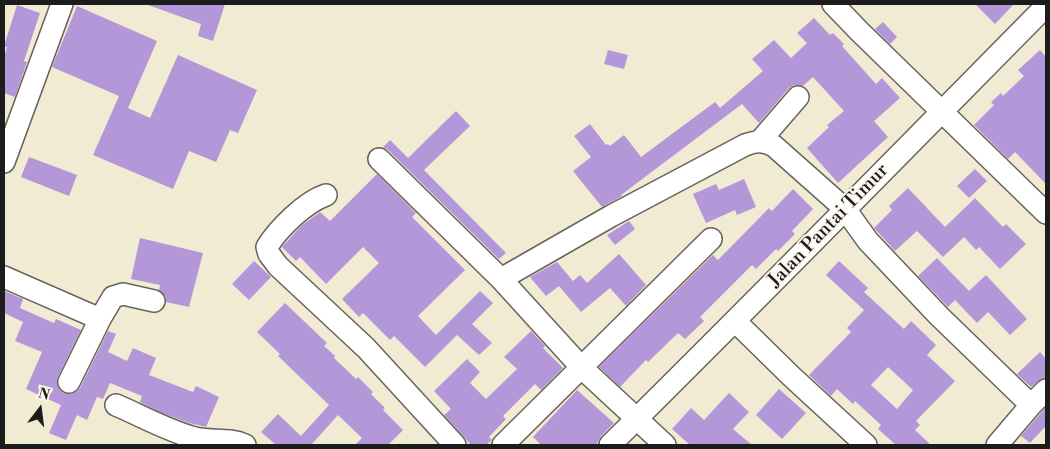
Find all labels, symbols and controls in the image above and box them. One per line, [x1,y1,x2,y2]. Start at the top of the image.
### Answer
street label: Jalan Pantai Timur [764,159,894,293]
north arrow [15,384,65,434]
text: N [36,384,52,405]

